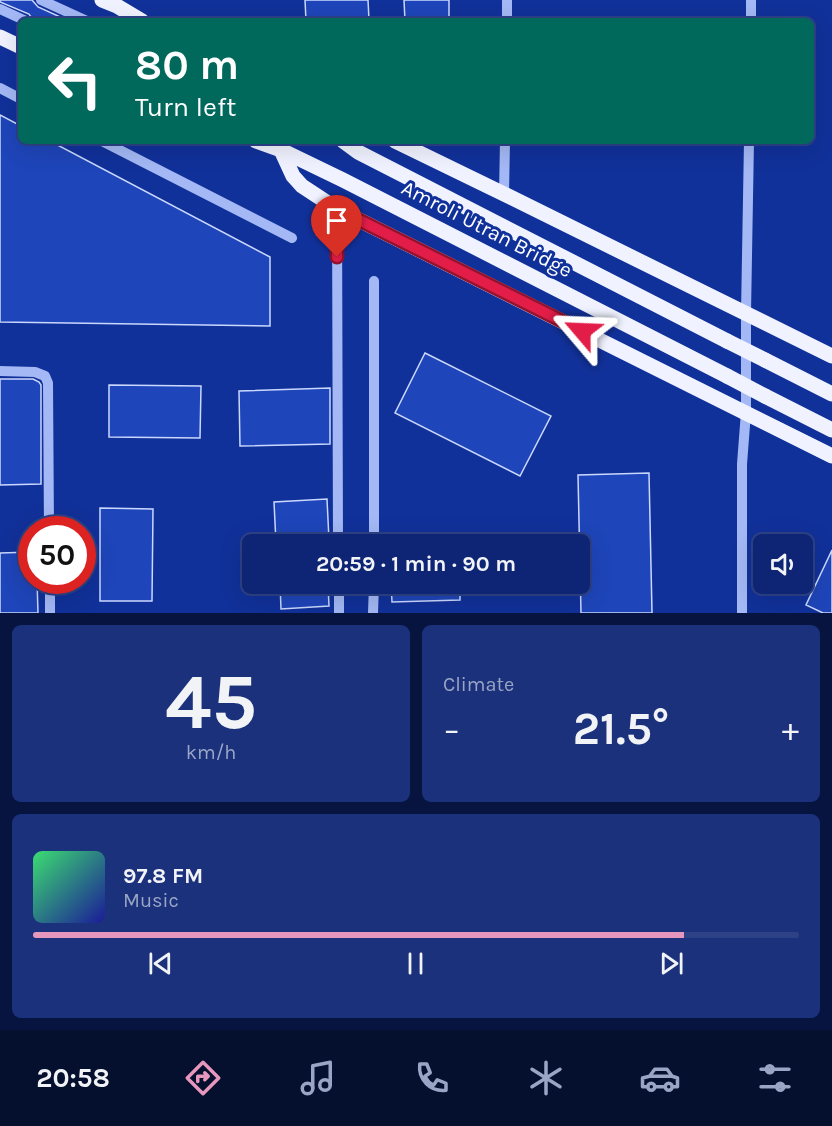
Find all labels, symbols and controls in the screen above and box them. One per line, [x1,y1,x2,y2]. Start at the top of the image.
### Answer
text: 80 m [135,40,239,90]
icon: left [36,42,114,120]
text: Turn left [135,91,236,123]
street label: Amroli Utran Bridge [398,176,576,282]
pin [311,195,362,257]
icon: arrive [320,204,353,237]
position arrow [550,299,614,363]
speed limit sign: 50 [18,516,96,594]
map controls [753,534,813,594]
button: sound [753,534,813,594]
text: 20:59 · 1 min · 90 m [316,551,516,577]
text: 45 [165,656,257,748]
text: Climate [443,673,514,696]
text: 21.5° [573,703,669,755]
text: − [443,710,460,748]
text: + [782,710,799,748]
text: km/h [186,741,236,764]
text: 97.8 FM [123,863,203,889]
text: Music [123,889,179,912]
icon: previous [144,947,177,980]
icon: pause [399,947,432,980]
icon: next [655,947,688,980]
icon: directions [182,1057,224,1099]
icon: music [297,1057,339,1099]
icon: phone [411,1057,453,1099]
icon: climate [525,1057,567,1099]
icon: car [639,1057,681,1099]
icon: filters [754,1057,796,1099]
text: 20:58 [36,1062,110,1094]

